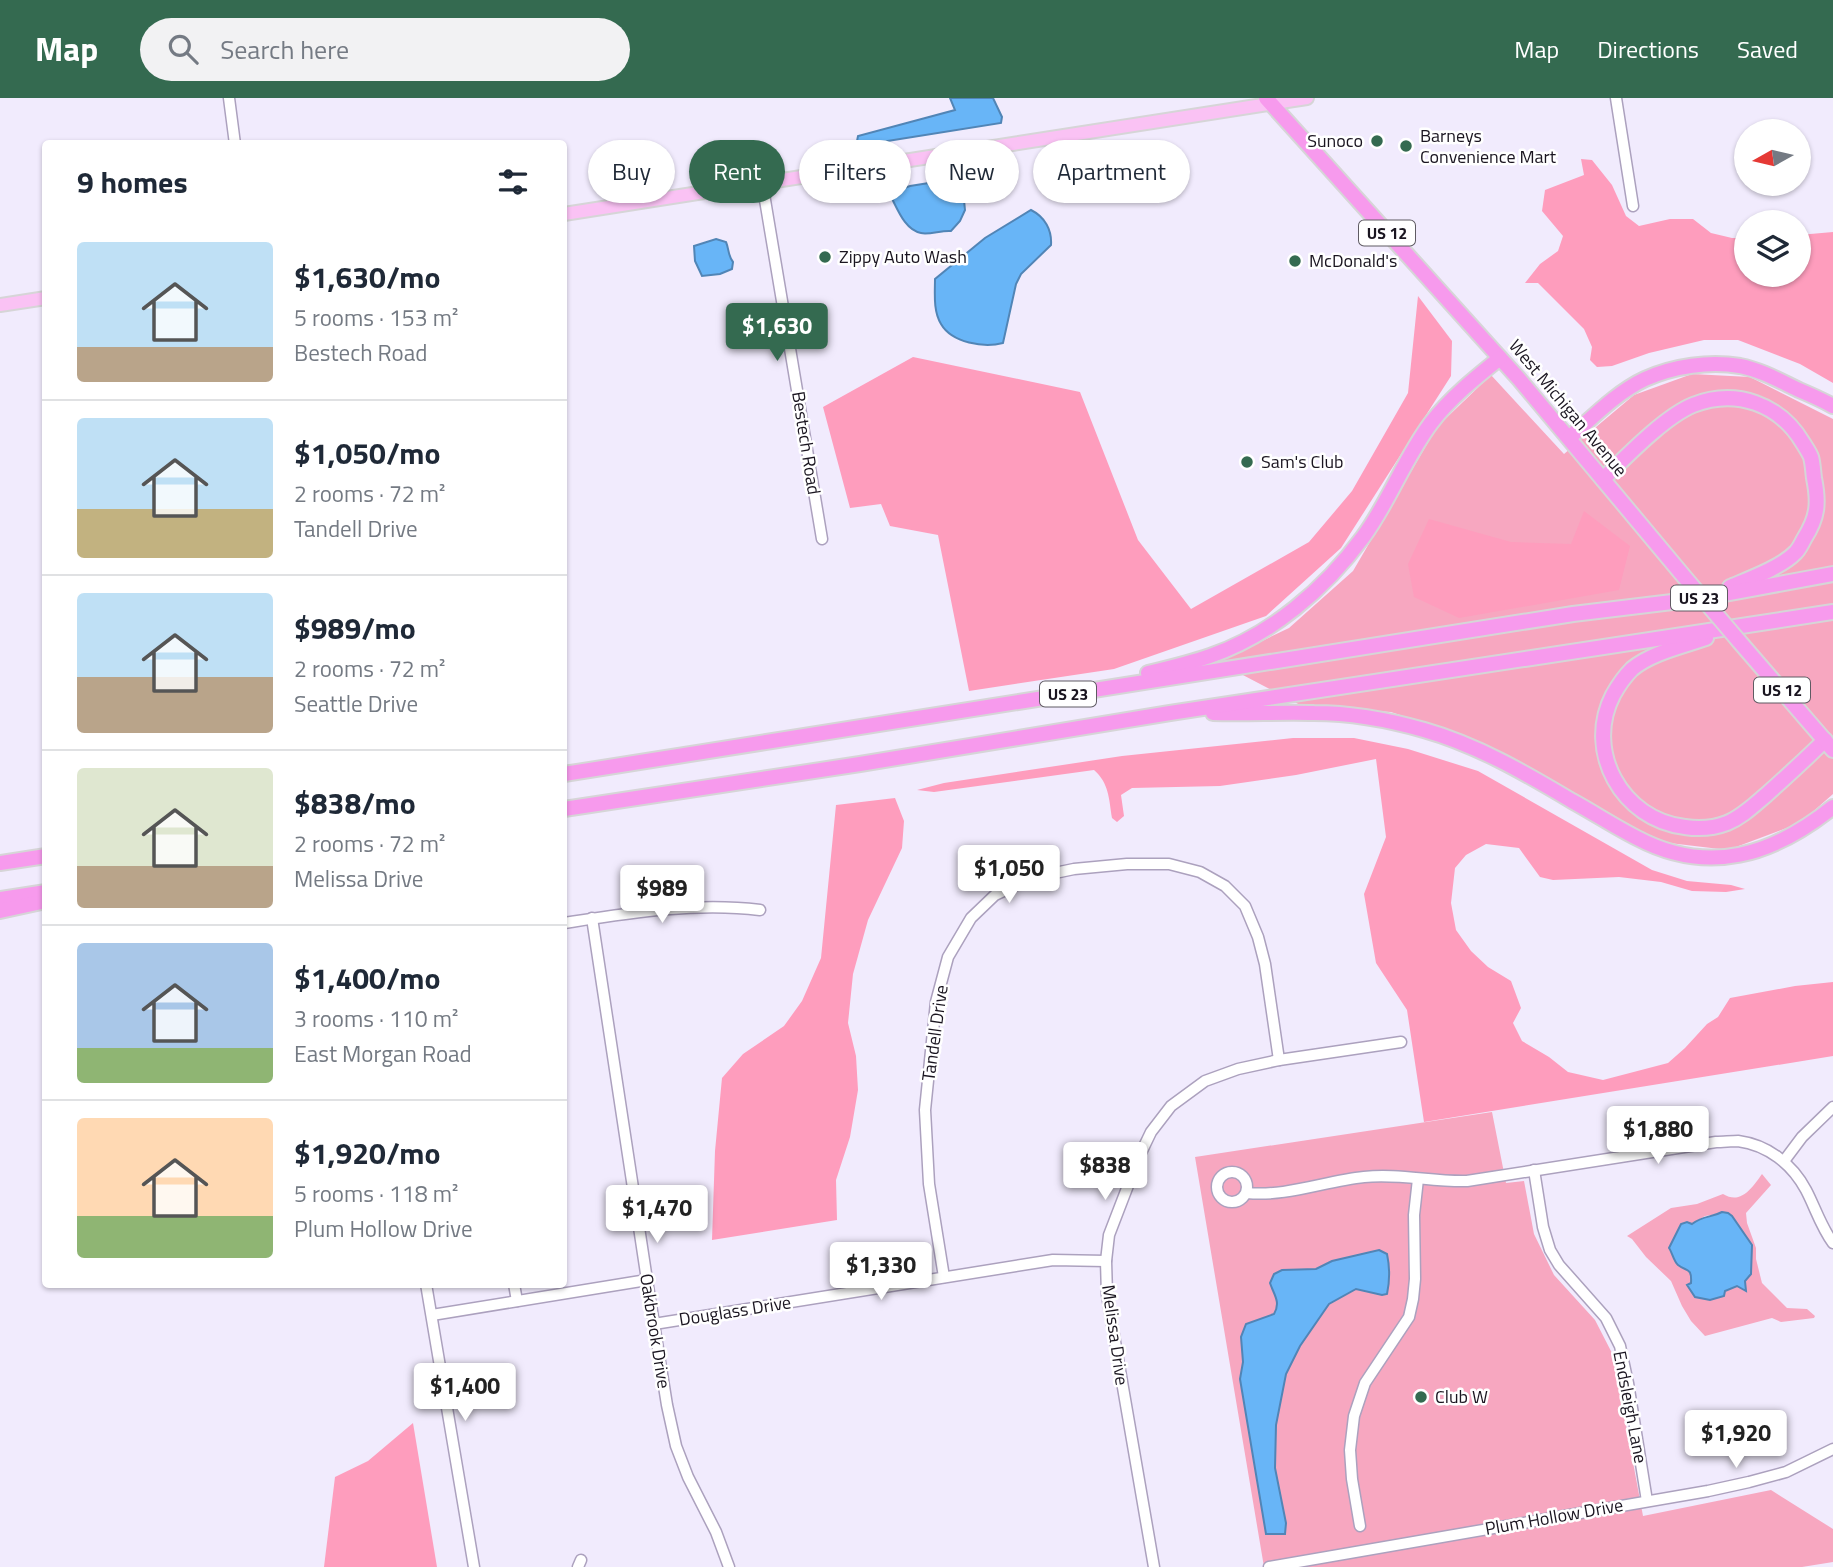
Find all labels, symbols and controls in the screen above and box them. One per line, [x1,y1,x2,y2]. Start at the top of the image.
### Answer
search box [140,18,630,81]
text: Map [35,24,98,74]
icon: search [164,30,202,68]
text: Search here [220,30,349,69]
text: Map [1514,31,1559,67]
text: Directions [1597,31,1699,67]
text: Saved [1737,31,1798,67]
north arrow [1734,119,1811,196]
map controls [1734,119,1811,287]
place label: Barneys Convenience Mart [1420,122,1557,170]
place label: Sunoco [1307,127,1363,154]
marker: Sunoco [1369,133,1385,149]
marker: Barneys Convenience Mart [1398,138,1414,154]
chip: Buy [588,140,675,203]
chip: Rent [689,140,785,203]
chip: Filters [799,140,911,203]
chip: New [925,140,1019,203]
chip: Apartment [1033,140,1190,203]
text: 9 homes [77,159,188,205]
icon: filters [494,163,532,201]
button: layers [1734,210,1811,287]
road number: US 12 [1359,220,1415,246]
place label: Zippy Auto Wash [839,243,967,270]
place label: McDonald's [1309,247,1397,274]
marker: Zippy Auto Wash [817,249,833,265]
marker: McDonald's [1287,253,1303,269]
text: $1,630/mo [294,254,440,300]
icon: home [133,270,217,354]
text: 5 rooms · 153 m² [294,300,458,335]
pin: $1,630 [720,303,834,363]
text: $1,630 [742,308,812,343]
street label: West Michigan Avenue [1503,333,1634,482]
text: Bestech Road [294,335,427,370]
street label: Bestech Road [785,389,828,497]
text: $1,050/mo [294,430,440,476]
icon: home [133,446,217,530]
place label: Sam's Club [1261,448,1344,475]
marker: Sam's Club [1239,454,1255,470]
text: 2 rooms · 72 m² [294,476,445,511]
text: Tandell Drive [294,511,418,546]
road number: US 23 [1671,586,1727,610]
text: $989/mo [294,605,416,651]
icon: home [133,621,217,705]
text: 2 rooms · 72 m² [294,651,445,686]
road number: US 12 [1754,678,1810,702]
road number: US 23 [1040,681,1096,706]
text: Seattle Drive [294,686,418,721]
text: $838/mo [294,780,416,826]
icon: home [133,796,217,880]
text: 2 rooms · 72 m² [294,826,445,861]
pin: $1,050 [952,846,1066,905]
text: $1,050 [974,850,1044,885]
text: Melissa Drive [294,861,423,896]
pin: $989 [621,866,703,925]
text: $989 [636,870,688,905]
text: $1,400/mo [294,955,440,1001]
icon: home [133,971,217,1055]
street label: Tandell Drive [914,983,955,1083]
text: 3 rooms · 110 m² [294,1001,458,1036]
text: East Morgan Road [294,1036,472,1071]
pin: $1,880 [1601,1107,1715,1166]
text: $1,880 [1623,1111,1693,1146]
text: $1,920/mo [294,1130,440,1176]
pin: $838 [1064,1142,1146,1202]
icon: home [133,1146,217,1230]
text: $838 [1079,1147,1131,1182]
text: 5 rooms · 118 m² [294,1176,458,1211]
pin: $1,470 [600,1186,714,1245]
text: $1,470 [622,1190,692,1225]
text: Plum Hollow Drive [294,1211,473,1246]
pin: $1,330 [824,1242,938,1302]
text: $1,330 [846,1247,916,1282]
street label: Oakbrook Drive [633,1272,678,1390]
street label: Melissa Drive [1095,1283,1136,1387]
street label: Douglass Drive [677,1288,793,1333]
street label: Endsleigh Lane [1606,1348,1655,1465]
pin: $1,400 [408,1364,522,1423]
text: $1,400 [430,1368,500,1403]
place label: Club W [1435,1383,1488,1410]
marker: Club W [1413,1389,1429,1405]
pin: $1,920 [1679,1410,1793,1470]
text: $1,920 [1701,1415,1771,1450]
street label: Plum Hollow Drive [1483,1491,1625,1542]

